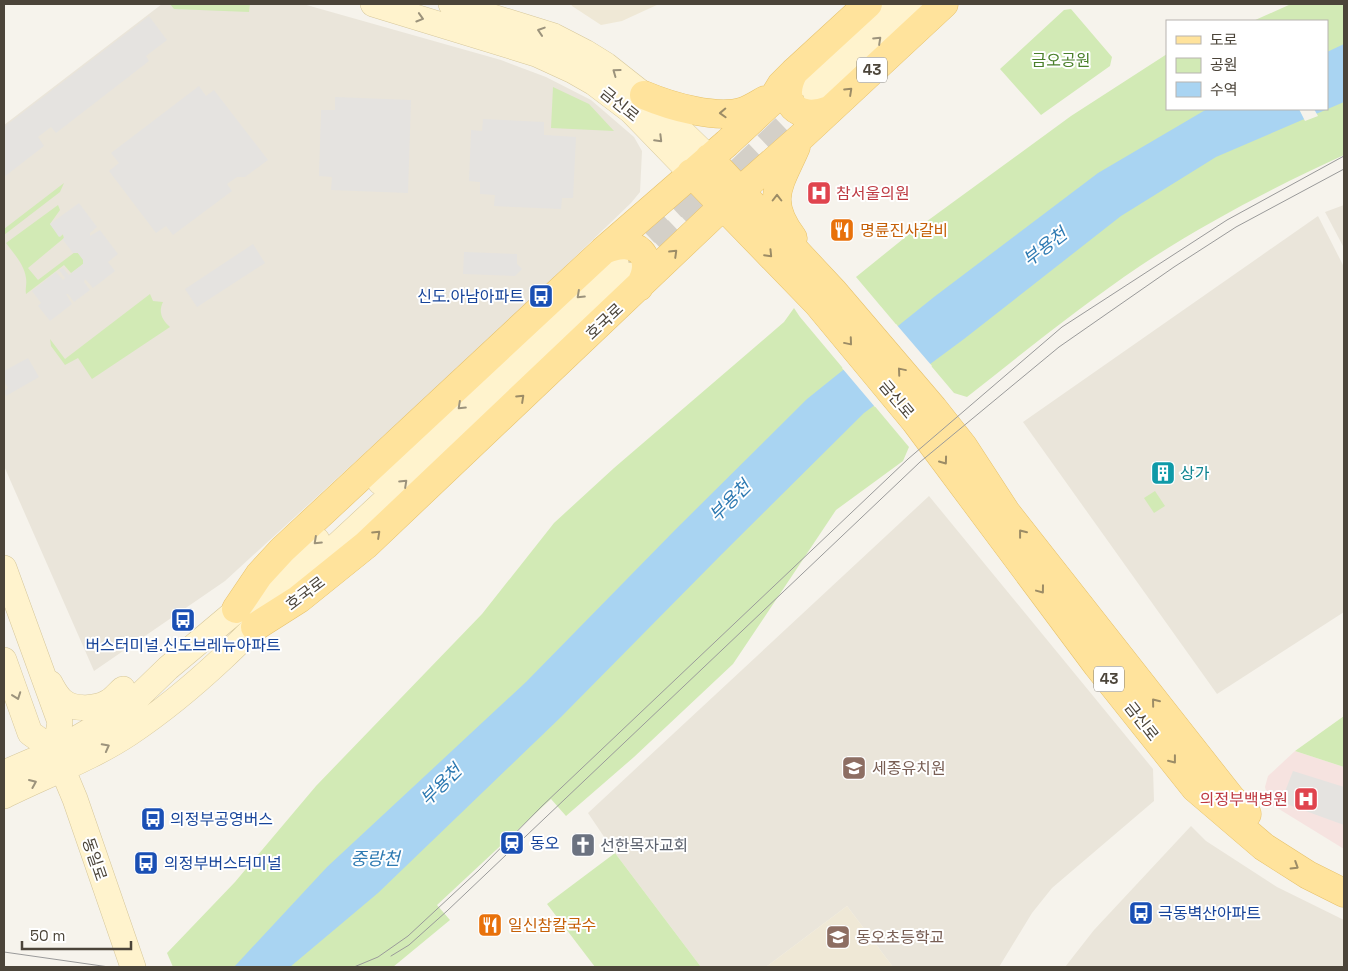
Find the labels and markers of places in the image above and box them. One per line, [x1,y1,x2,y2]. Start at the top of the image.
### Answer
hospital icon: 참서울의원 [806,180,832,206]
place label: 참서울의원 [836,183,910,204]
restaurant icon: 명륜진사갈비 [829,217,855,243]
place label: 명륜진사갈비 [860,220,948,241]
bus stop icon: 신도.아남아파트 [528,283,554,309]
place label: 신도.아남아파트 [417,286,524,307]
building icon: 상가 [1150,460,1176,486]
place label: 상가 [1180,463,1210,484]
bus stop icon: 버스터미널.신도브레뉴아파트 [170,607,196,633]
place label: 버스터미널.신도브레뉴아파트 [85,635,281,656]
school or university icon: 세종유치원 [841,755,867,781]
place label: 세종유치원 [872,758,946,779]
hospital icon: 의정부백병원 [1293,786,1319,812]
place label: 의정부백병원 [1200,789,1288,810]
bus stop icon: 의정부공영버스 [140,806,166,832]
place label: 의정부공영버스 [170,809,273,830]
station icon: 동오 [499,830,525,856]
church icon: 선한목자교회 [570,832,596,858]
place label: 동오 [530,833,559,854]
place label: 선한목자교회 [600,835,688,856]
bus stop icon: 의정부버스터미널 [133,850,159,876]
place label: 의정부버스터미널 [164,853,282,874]
bus stop icon: 극동벽산아파트 [1128,900,1154,926]
place label: 극동벽산아파트 [1158,903,1261,924]
restaurant icon: 일신참칼국수 [477,912,503,938]
place label: 일신참칼국수 [508,915,596,936]
school or university icon: 동오초등학교 [825,924,851,950]
place label: 동오초등학교 [856,927,944,948]

